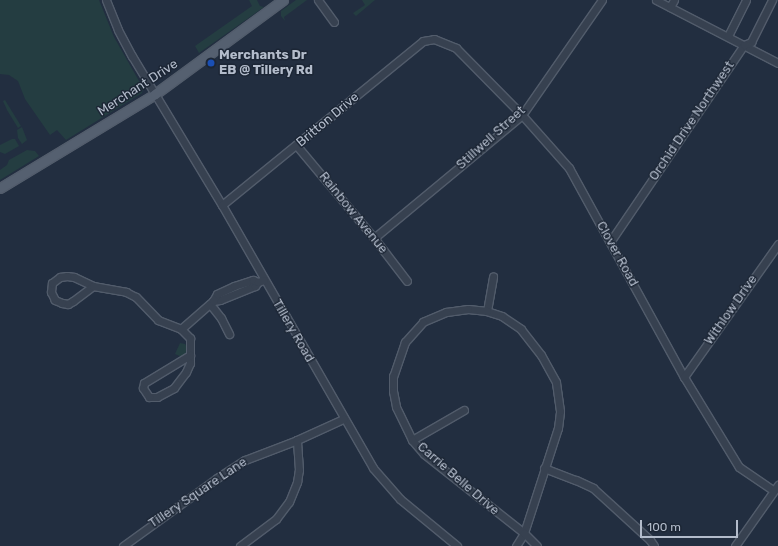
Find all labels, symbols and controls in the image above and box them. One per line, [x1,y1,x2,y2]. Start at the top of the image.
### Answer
place label: Merchants Dr EB @ Tillery Rd [219,48,313,79]
street label: Merchant Drive [95,56,181,120]
marker: Merchants Dr EB @ Tillery Rd [206,58,216,68]
street label: Orchid Drive Northwest [646,58,738,184]
street label: Britton Drive [294,89,362,151]
street label: Stillwell Street [453,103,529,173]
street label: Rainbow Avenue [315,169,391,257]
street label: Clover Road [593,219,641,289]
street label: Withlow Drive [701,272,761,348]
street label: Tillery Road [269,297,317,365]
street label: Carrie Belle Drive [414,439,502,519]
street label: Tillery Square Lane [146,454,250,532]
scale bar [642,512,740,538]
text: 100 m [647,520,681,534]

